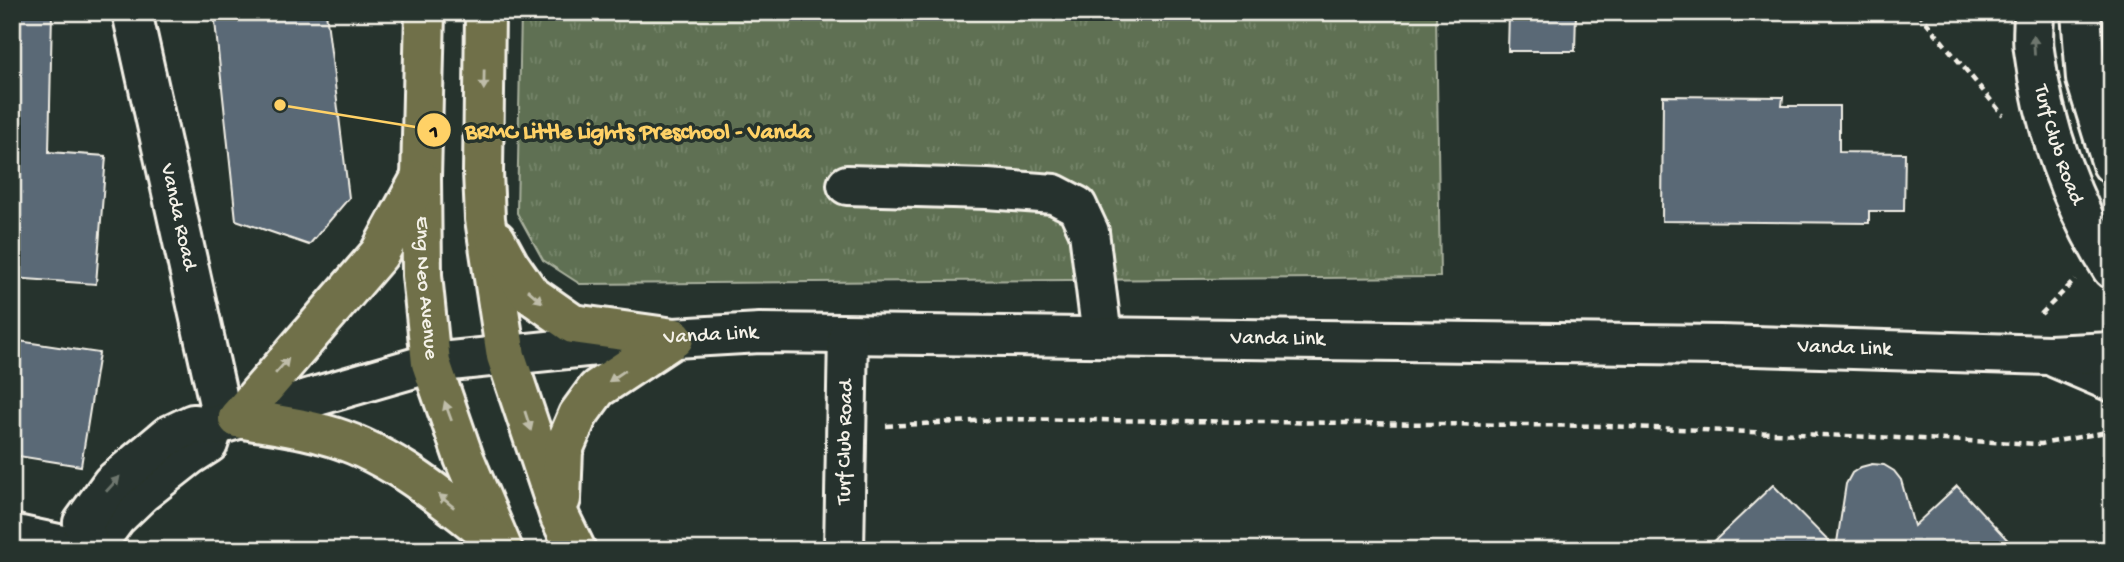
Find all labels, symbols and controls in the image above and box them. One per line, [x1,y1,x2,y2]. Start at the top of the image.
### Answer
one-way arrow [2029,33,2040,55]
one-way arrow [478,70,490,92]
street label: Turf Club Road [2027,82,2089,210]
callout: BRMC Little Lights Preschool - Vanda [416,108,825,152]
text: BRMC Little Lights Preschool - Vanda [464,120,812,147]
text: 1 [429,121,438,146]
street label: Vanda Road [153,161,202,274]
street label: Eng Neo Avenue [409,216,443,362]
one-way arrow [526,288,544,304]
street label: Vanda Link [662,321,761,352]
street label: Vanda Link [1229,326,1327,353]
street label: Vanda Link [1796,335,1894,363]
one-way arrow [274,357,290,375]
one-way arrow [608,369,627,382]
street label: Turf Club Road [832,378,860,506]
one-way arrow [442,401,453,422]
one-way arrow [523,411,533,432]
one-way arrow [104,476,120,493]
one-way arrow [438,493,456,508]

